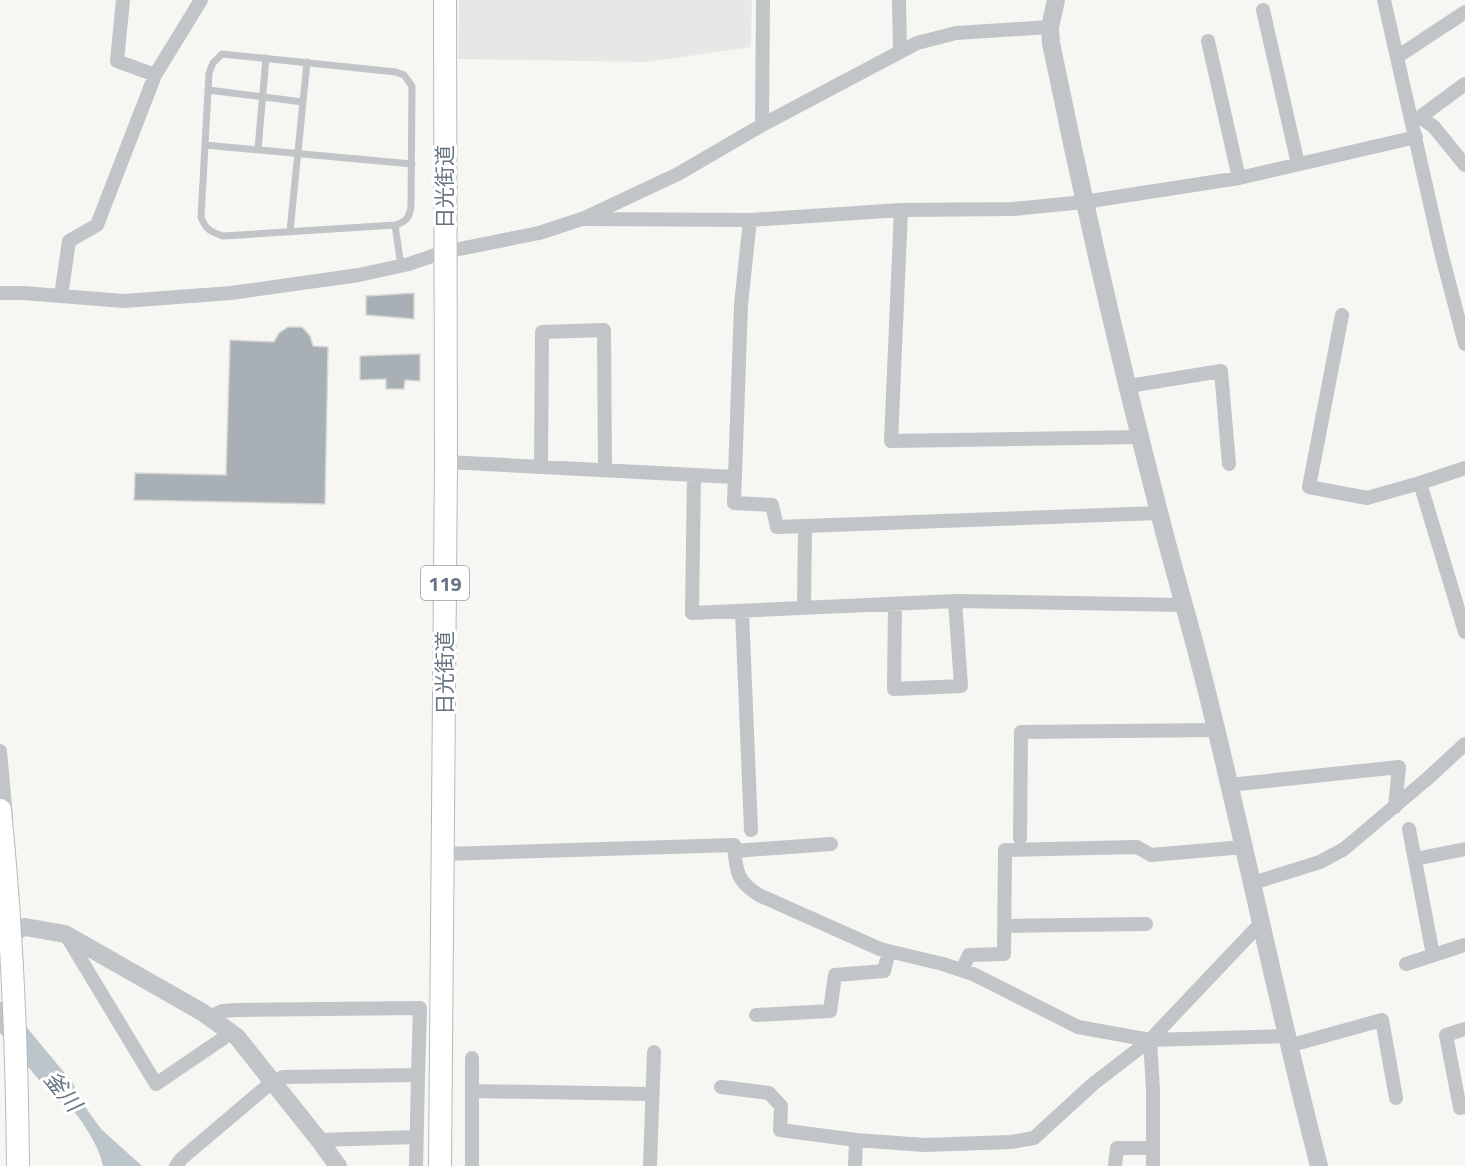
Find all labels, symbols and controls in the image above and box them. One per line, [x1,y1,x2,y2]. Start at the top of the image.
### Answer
street label: 日光街道 [428,145,460,229]
road number: 119 [421,566,469,600]
street label: 日光街道 [428,631,460,715]
water label: 釜川 [36,1063,91,1120]

